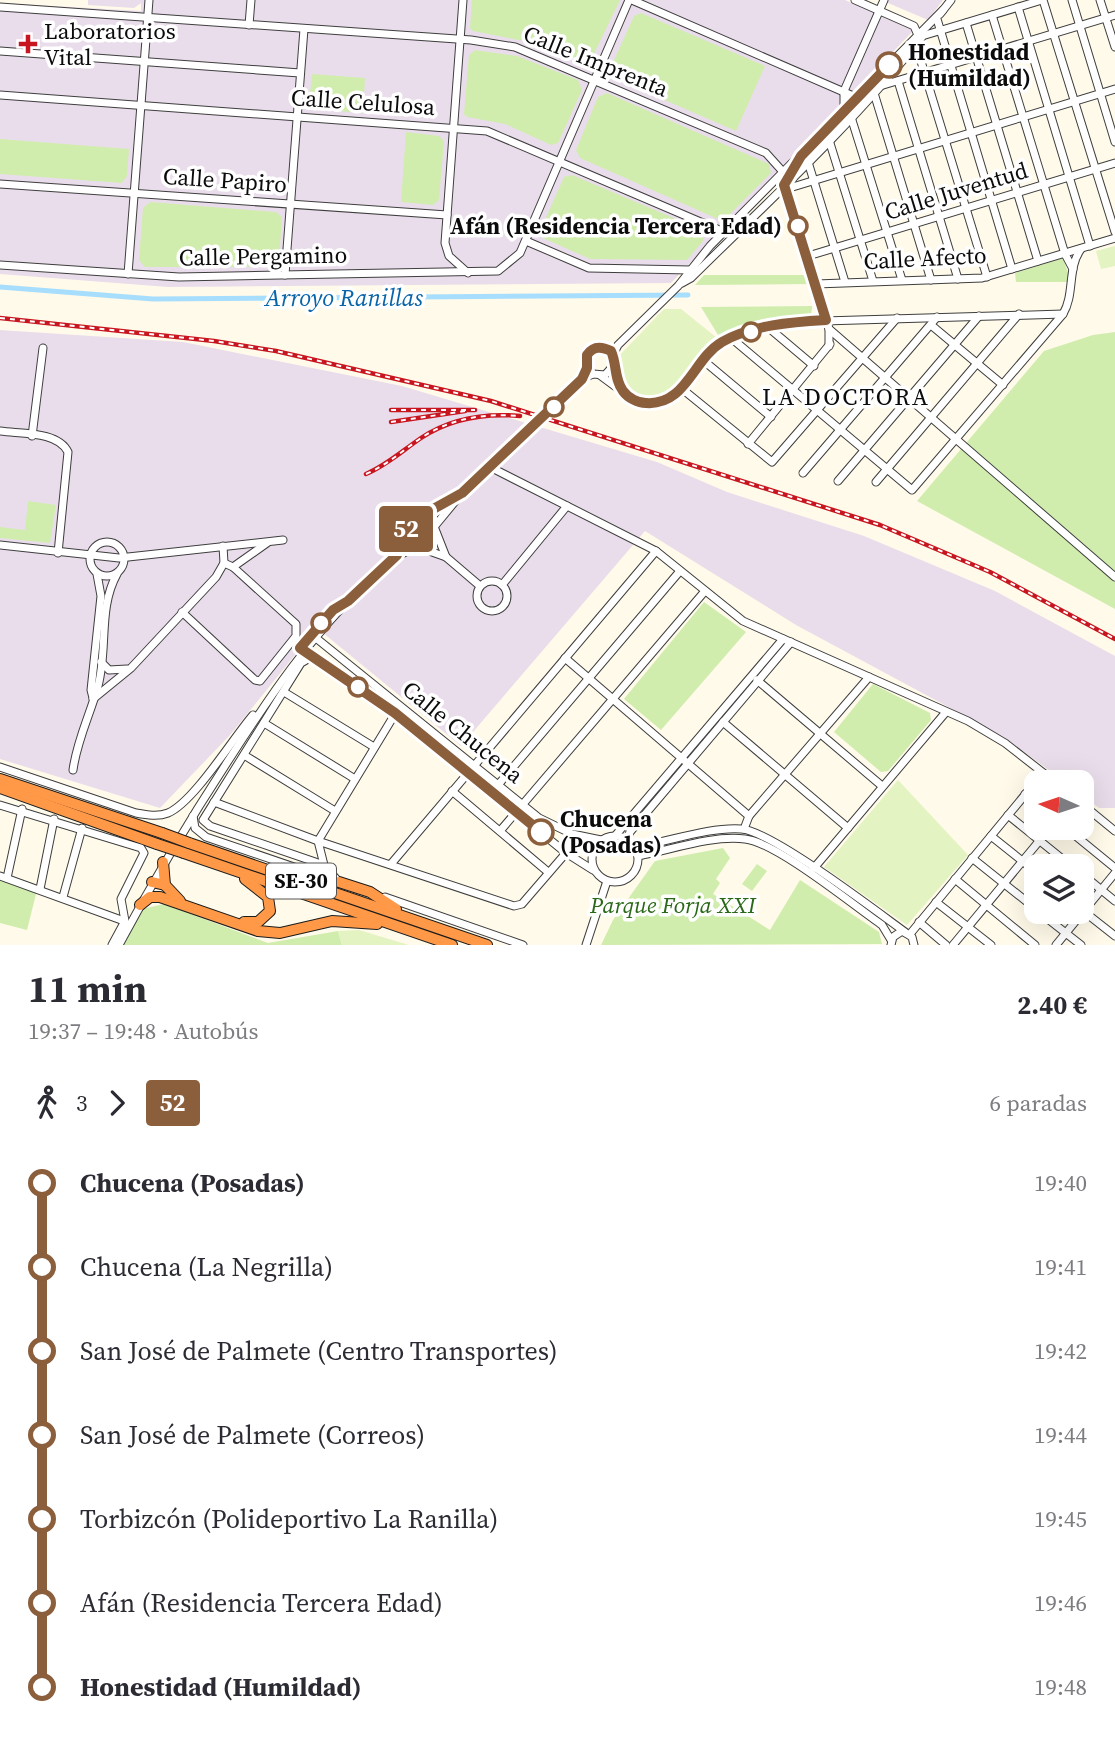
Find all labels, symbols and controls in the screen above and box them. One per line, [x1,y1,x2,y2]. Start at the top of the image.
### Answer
place label: Laboratorios Vital [44,15,176,73]
street label: Calle Imprenta [519,17,673,105]
marker: Laboratorios Vital [18,34,38,54]
place label: Honestidad (Humildad) [908,36,1031,94]
marker: Honestidad (Humildad) [876,52,902,78]
street label: Calle Celulosa [290,81,436,123]
street label: Calle Juventud [880,154,1032,228]
street label: Calle Papiro [162,160,288,200]
place label: Afán (Residencia Tercera Edad) [450,210,782,242]
marker: Afán (Residencia Tercera Edad) [788,216,808,236]
street label: Calle Pergamino [178,239,348,273]
street label: Calle Afecto [863,239,987,277]
water label: Arroyo Ranillas [263,281,423,314]
unlabelled marker [741,322,761,342]
district label: LA DOCTORA [762,380,930,413]
unlabelled marker [544,397,564,417]
line badge: 52 [374,506,438,552]
text: 52 [393,512,419,545]
unlabelled marker [311,613,331,633]
street label: Calle Chucena [396,673,530,791]
unlabelled marker [348,677,368,697]
north arrow [1024,770,1094,840]
map controls [1024,770,1094,924]
place label: Chucena (Posadas) [560,803,662,861]
marker: Chucena (Posadas) [528,819,554,845]
button: layers [1024,854,1094,924]
road number: SE-30 [266,864,336,898]
park label: Parque Forja XXI [589,889,757,921]
text: 11 min [28,963,147,1015]
text: 2.40 € [1017,987,1087,1023]
text: 19:37 – 19:48 · Autobús [28,1015,258,1047]
icon: walk [28,1084,66,1122]
icon: forward [98,1084,136,1122]
text: 52 [160,1086,186,1119]
text: 3 [76,1087,88,1119]
text: 6 paradas [989,1087,1087,1119]
text: Chucena (Posadas) [80,1165,305,1201]
text: 19:40 [1034,1167,1087,1199]
text: Chucena (La Negrilla) [80,1249,333,1285]
text: 19:41 [1034,1251,1087,1283]
text: San José de Palmete (Centro Transportes) [80,1333,558,1369]
text: 19:42 [1034,1335,1087,1367]
text: San José de Palmete (Correos) [80,1417,425,1453]
text: 19:44 [1034,1419,1087,1451]
text: Torbizcón (Polideportivo La Ranilla) [80,1501,498,1537]
text: 19:45 [1034,1503,1087,1535]
text: Afán (Residencia Tercera Edad) [80,1585,443,1621]
text: 19:46 [1034,1587,1087,1619]
text: Honestidad (Humildad) [80,1669,362,1705]
text: 19:48 [1034,1671,1087,1703]

